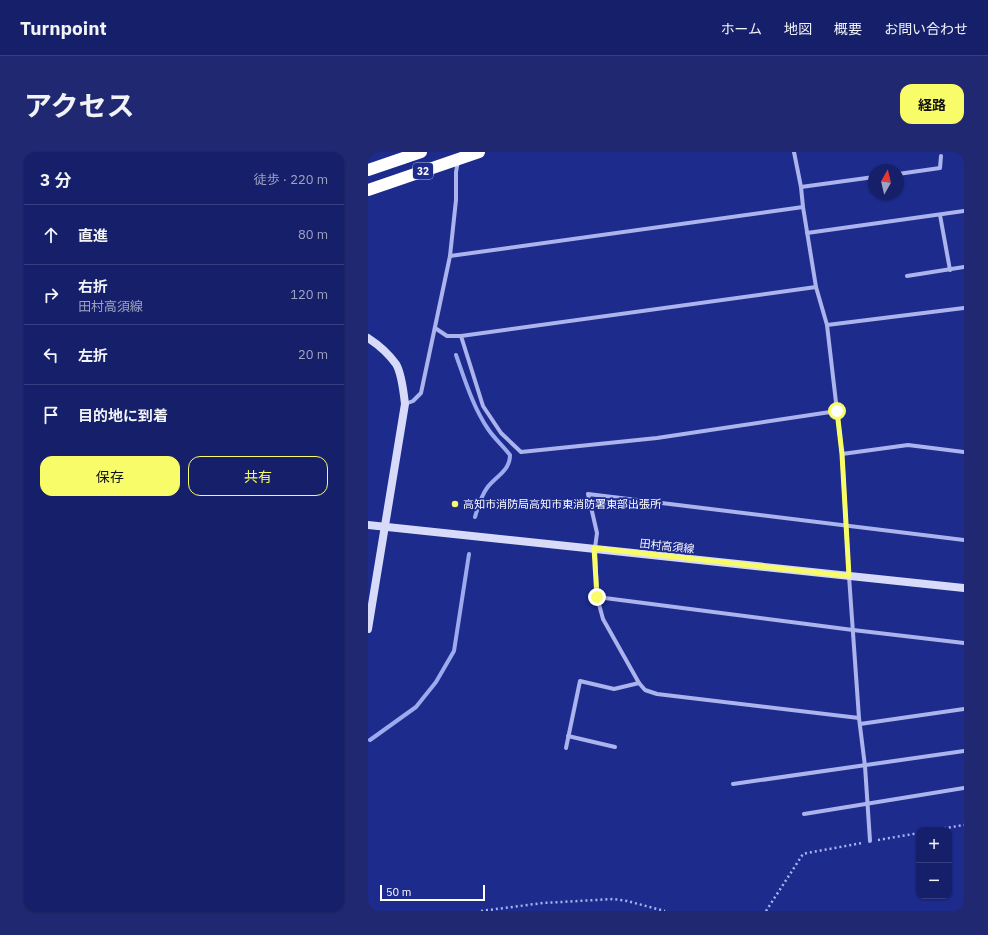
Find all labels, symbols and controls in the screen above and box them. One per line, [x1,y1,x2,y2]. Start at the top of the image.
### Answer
text: Turnpoint [20,16,107,40]
text: ホーム [720,20,762,38]
text: 地図 [784,20,812,38]
text: 概要 [834,20,862,38]
text: お問い合わせ [884,20,968,38]
button: 経路 [900,84,964,124]
text: アクセス [24,87,135,124]
road number: 32 [413,163,433,179]
north arrow [868,164,904,200]
text: 3 分 [40,169,71,191]
text: 徒歩 · 220 m [254,171,328,188]
icon: ahead [40,224,62,246]
text: 直進 [78,226,108,245]
text: 80 m [298,226,328,243]
text: 右折 [78,277,108,296]
icon: right [40,284,62,306]
text: 120 m [290,286,328,303]
text: 田村高須線 [78,298,143,315]
icon: left [40,344,62,366]
text: 左折 [78,346,108,365]
text: 20 m [298,346,328,363]
route start [828,402,846,420]
icon: arrive [40,404,62,426]
text: 目的地に到着 [78,406,168,425]
button: 保存 [40,456,180,496]
button: 共有 [188,456,328,496]
place label: 高知市消防局高知市東消防署東部出張所 [463,497,662,511]
marker: 高知市消防局高知市東消防署東部出張所 [450,499,460,509]
street label: 田村高須線 [639,536,695,556]
route end [588,588,606,606]
map controls [916,827,952,899]
button: + [916,827,952,863]
button: − [916,863,952,899]
scale bar [380,883,485,902]
text: 50 m [386,885,411,899]

